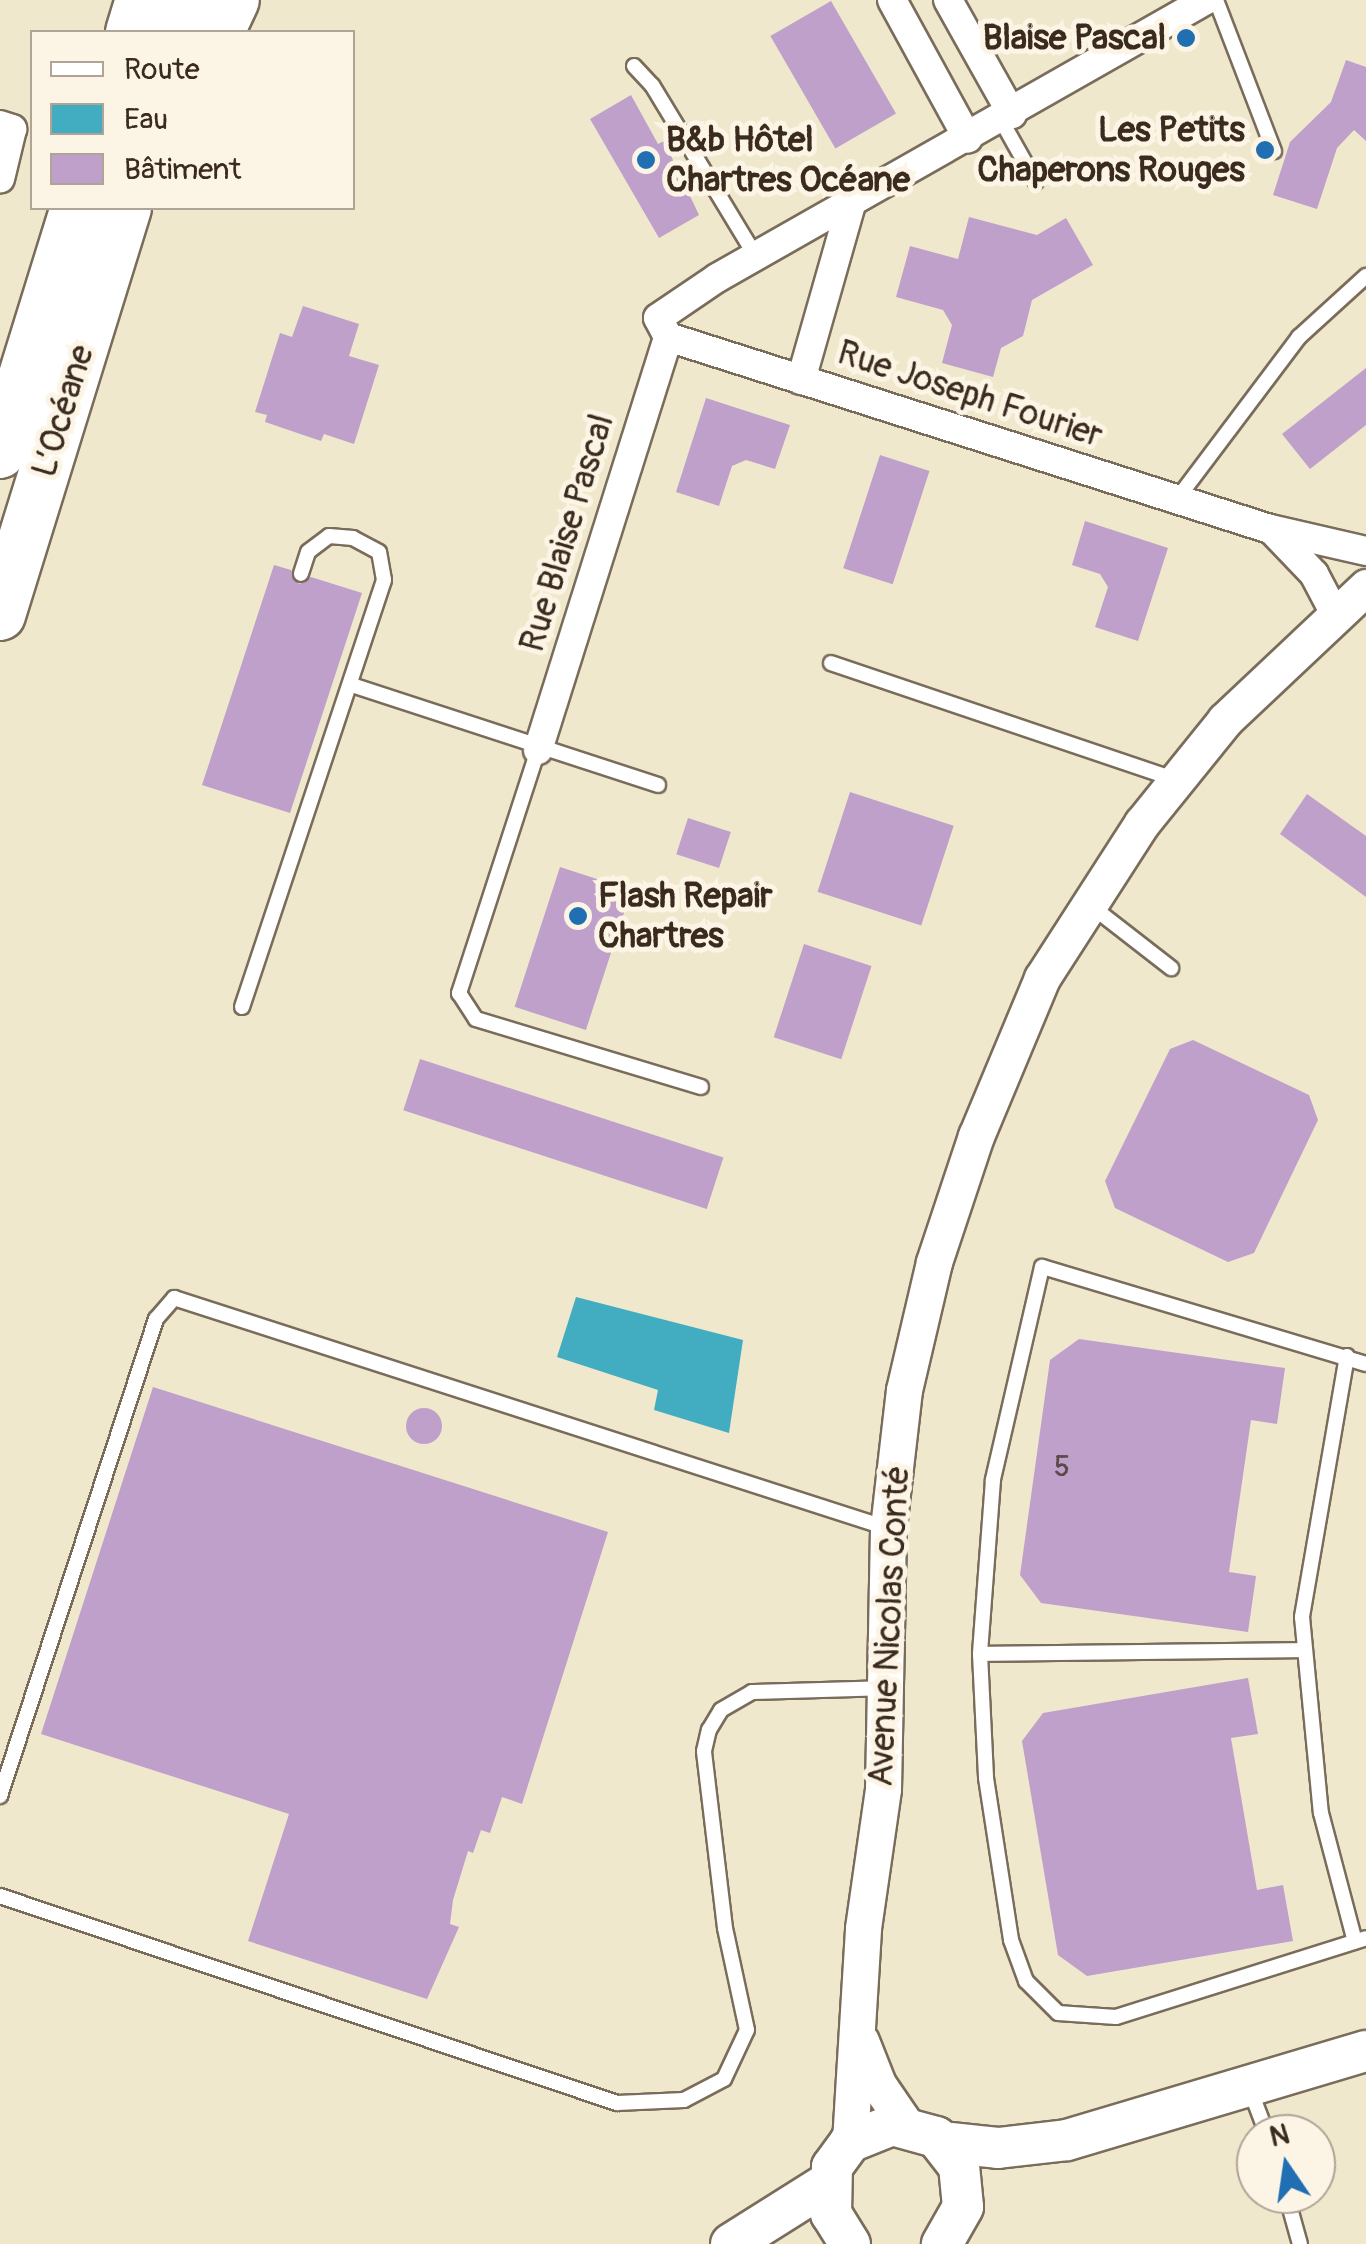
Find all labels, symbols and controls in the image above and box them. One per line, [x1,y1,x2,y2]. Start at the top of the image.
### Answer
place label: Blaise Pascal [983,17,1166,59]
marker: Blaise Pascal [1175,27,1197,49]
legend [30,30,355,210]
text: Route [124,51,199,88]
text: Eau [124,101,168,138]
place label: Les Petits Chaperons Rouges [977,109,1245,191]
place label: B&b Hôtel Chartres Océane [666,119,910,201]
marker: Les Petits Chaperons Rouges [1254,139,1276,161]
marker: B&b Hôtel Chartres Océane [635,149,657,171]
text: Bâtiment [124,151,241,188]
street label: Rue Joseph Fourier [832,331,1108,457]
street label: L’Océane [23,340,103,482]
street label: Rue Blaise Pascal [511,409,623,657]
place label: Flash Repair Chartres [598,875,772,957]
marker: Flash Repair Chartres [567,905,589,927]
house number: 5 [1054,1449,1070,1485]
street label: Avenue Nicolas Conté [860,1464,918,1788]
north arrow [1236,2114,1336,2214]
text: N [1266,2117,1293,2155]

